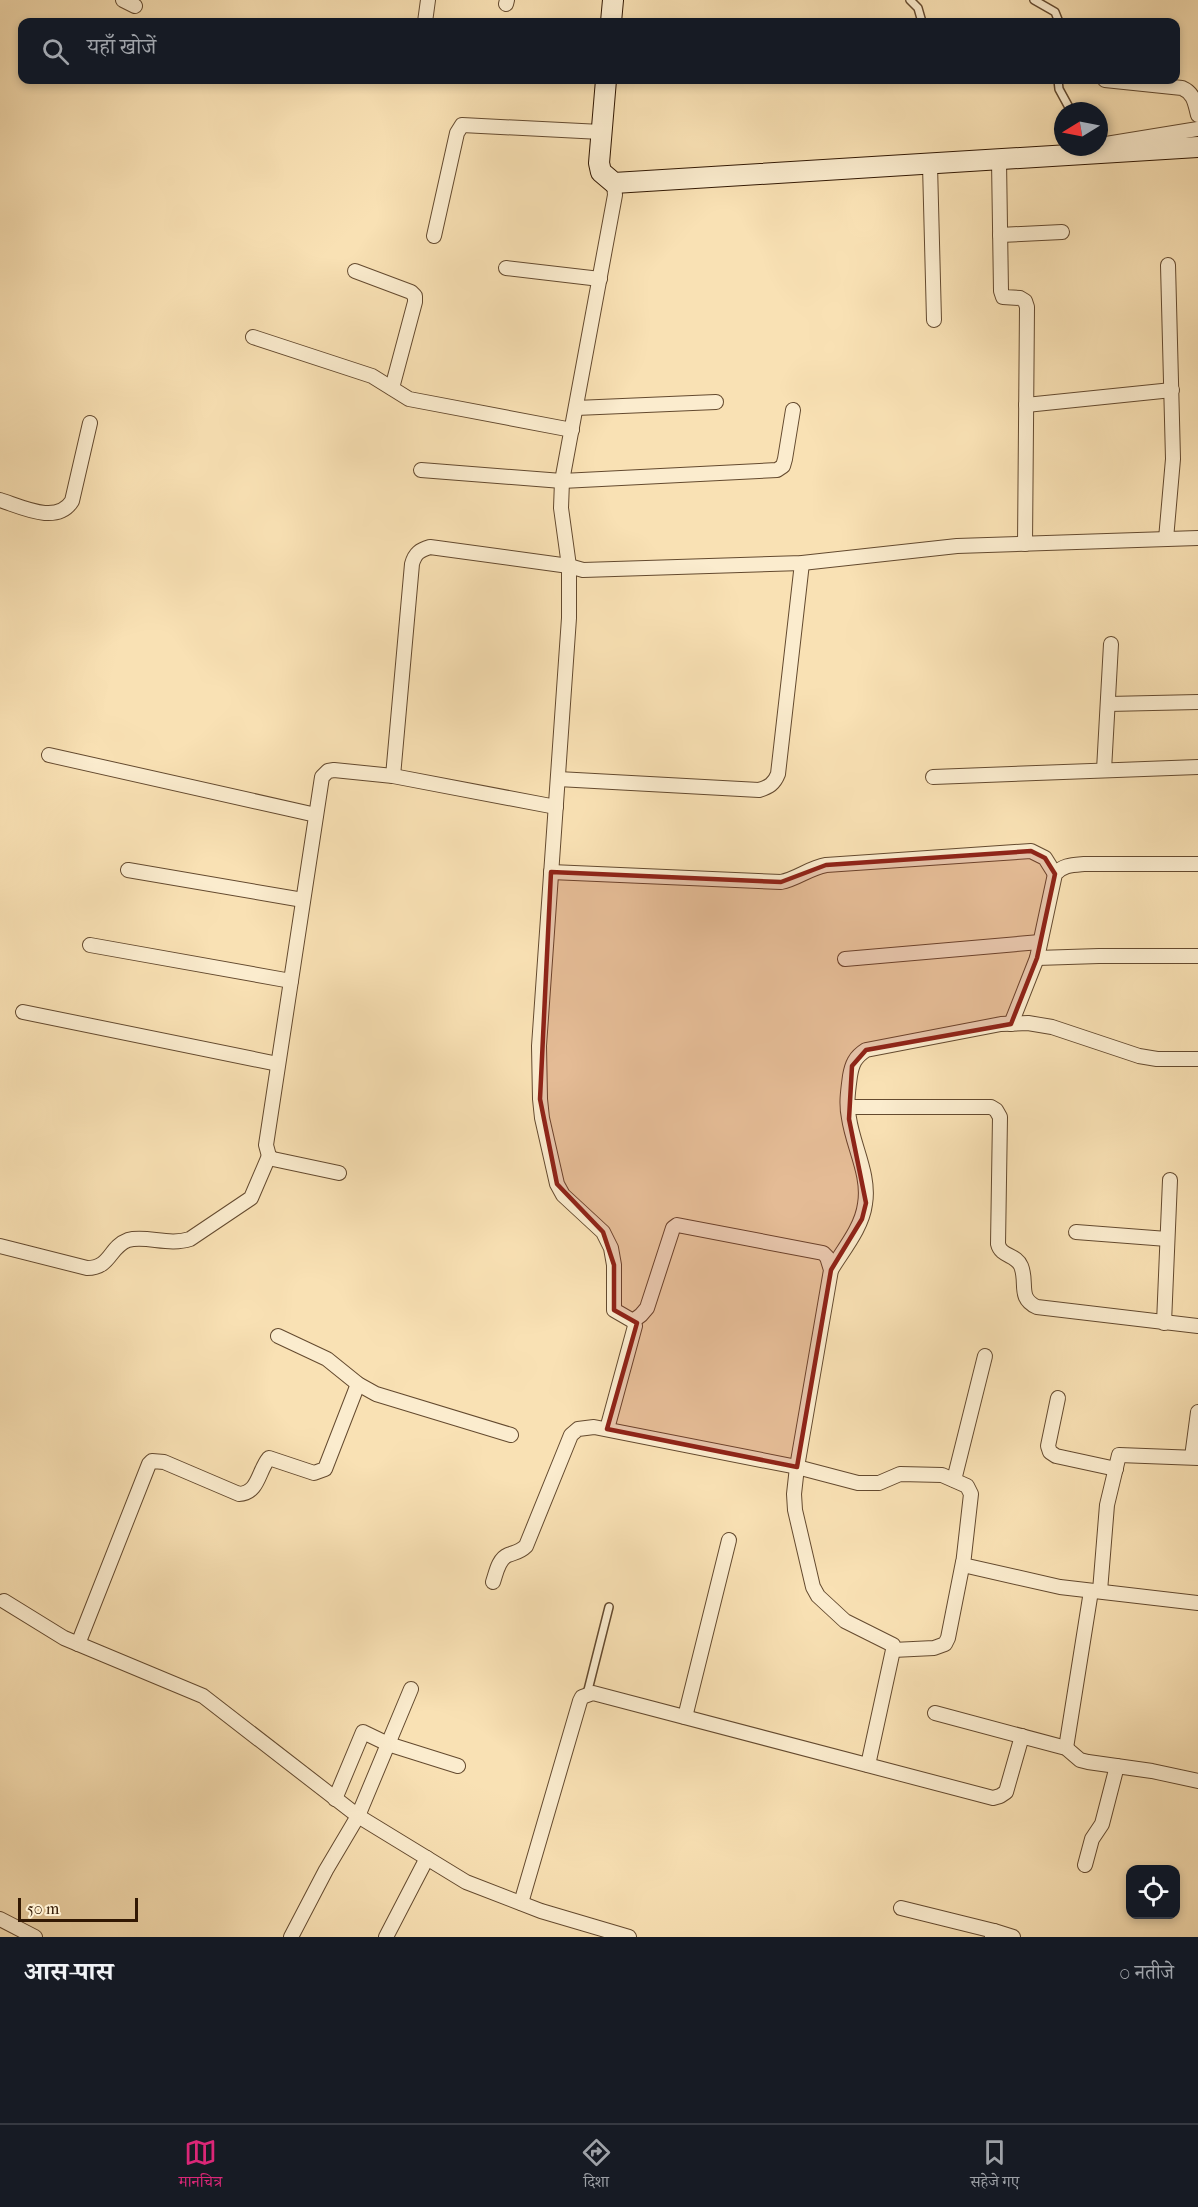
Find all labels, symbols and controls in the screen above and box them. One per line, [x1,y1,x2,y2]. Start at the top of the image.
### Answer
search box [18,18,1180,84]
text: यहाँ खोजें [87,34,156,60]
icon: search [39,35,72,68]
north arrow [1054,102,1108,156]
map controls [1126,1865,1180,1919]
button: locate [1126,1865,1180,1919]
scale bar [18,1895,138,1922]
text: 50 m [27,1899,59,1918]
text: आस-पास [24,1956,113,1987]
text: 0 नतीजे [1119,1961,1174,1984]
tab: मानचित्र [179,2136,222,2197]
tab: दिशा [580,2136,613,2197]
tab: सहेजे गए [970,2136,1019,2197]

